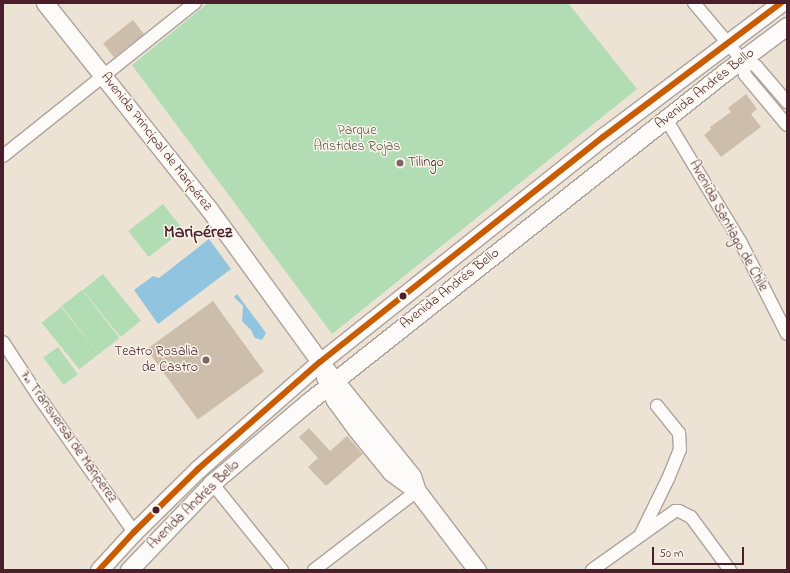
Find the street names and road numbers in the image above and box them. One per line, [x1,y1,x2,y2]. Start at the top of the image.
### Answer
street label: Avenida Andrés Bello [652,45,758,133]
street label: Avenida Principal de Maripérez [97,70,215,214]
street label: Avenida Santiago de Chile [685,157,771,295]
street label: Avenida Andrés Bello [397,245,503,333]
street label: 7.ª Transversal de Maripérez [16,368,120,506]
street label: Avenida Andrés Bello [145,457,243,553]

